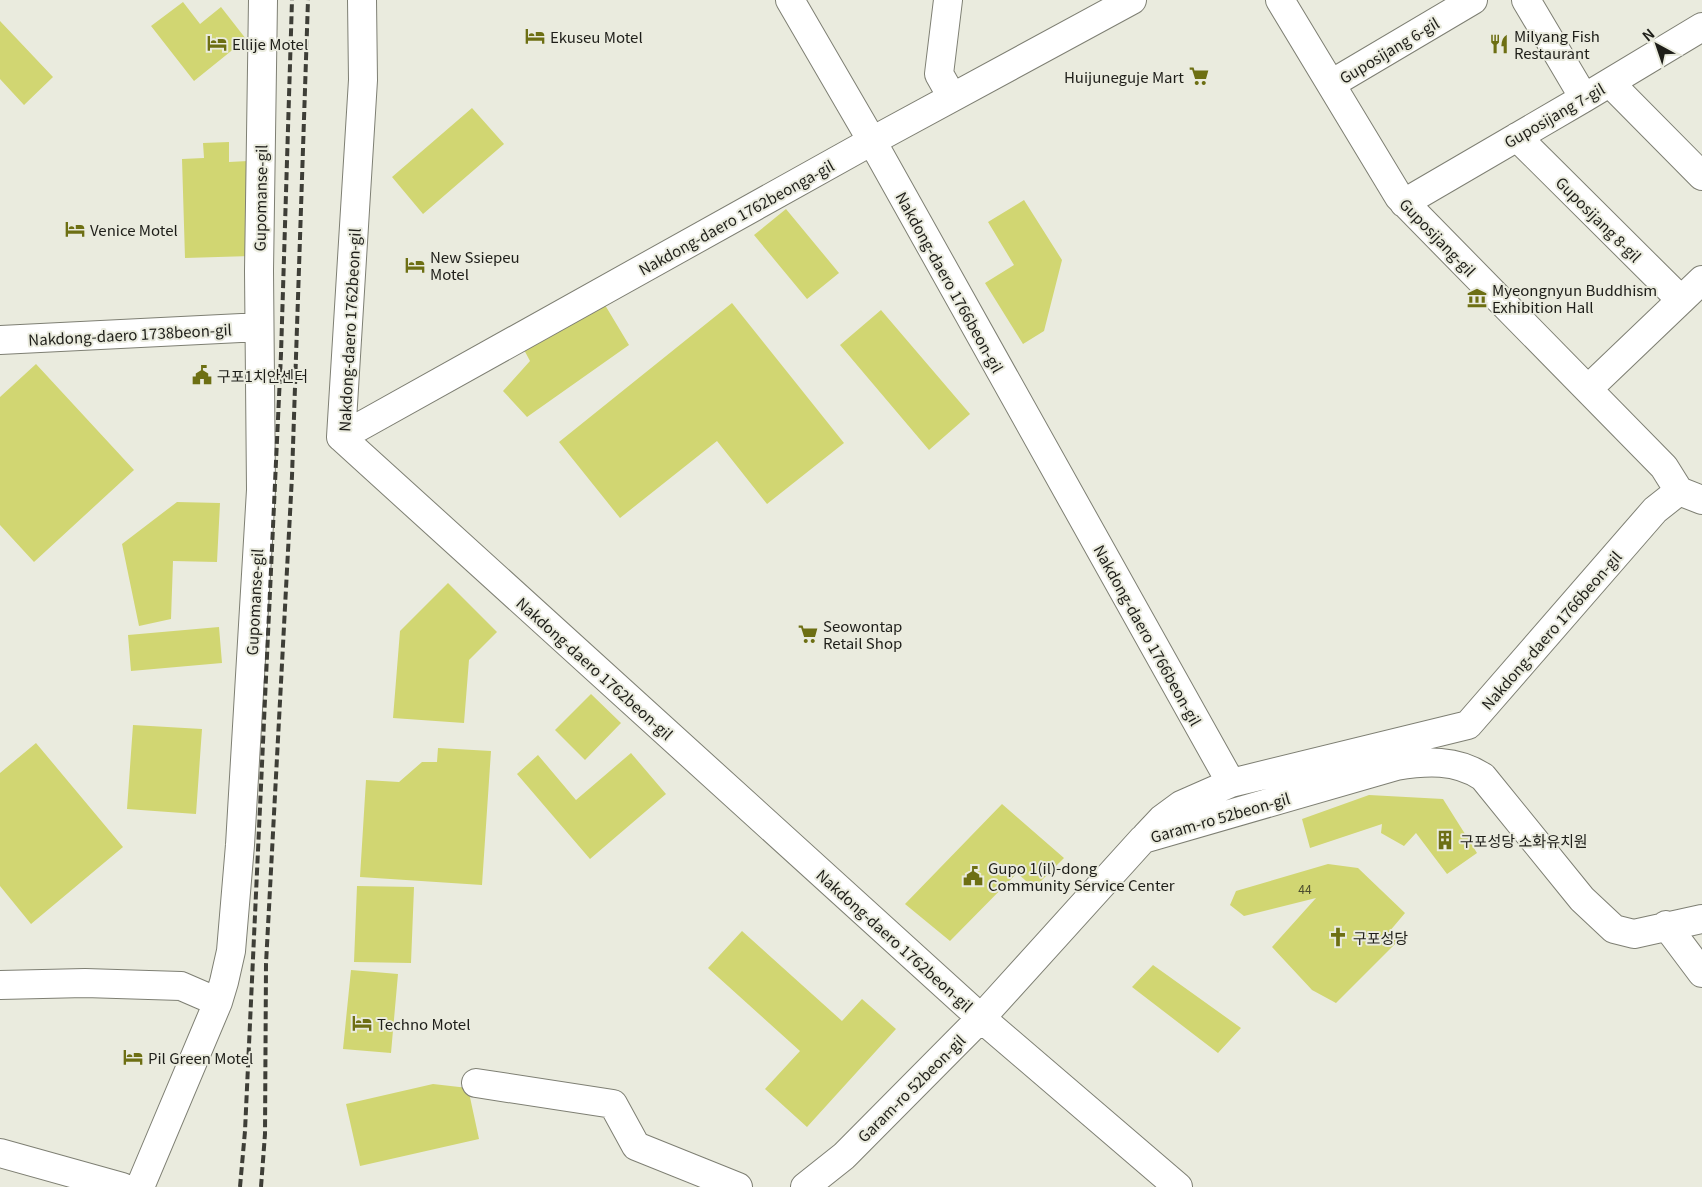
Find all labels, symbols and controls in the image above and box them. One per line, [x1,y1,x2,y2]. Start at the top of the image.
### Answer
street label: Guposijang 6-gil [1335,12,1443,88]
north arrow [1632,20,1682,70]
text: N [1638,23,1658,45]
hotel icon: Ekuseu Motel [524,25,546,47]
place label: Milyang Fish Restaurant [1514,25,1600,63]
place label: Ekuseu Motel [550,26,643,47]
hotel icon: Ellije Motel [206,32,228,54]
place label: Ellije Motel [232,33,308,54]
restaurant icon: Milyang Fish Restaurant [1488,33,1510,55]
supermarket icon: Huijuneguje Mart [1188,65,1210,87]
place label: Huijuneguje Mart [1064,66,1184,87]
street label: Guposijang 7-gil [1500,78,1608,152]
street label: Gupomanse-gil [249,144,271,252]
street label: Nakdong-daero 1762beonga-gil [635,154,837,280]
street label: Guposijang 8-gil [1552,172,1646,266]
street label: Nakdong-daero 1766beon-gil [891,188,1009,376]
street label: Guposijang-gil [1395,193,1481,281]
hotel icon: Venice Motel [64,218,86,240]
place label: Venice Motel [90,219,178,240]
street label: Nakdong-daero 1762beon-gil [333,228,365,432]
place label: New Ssiepeu Motel [430,246,520,284]
hotel icon: New Ssiepeu Motel [404,254,426,276]
place label: Myeongnyun Buddhism Exhibition Hall [1492,279,1657,317]
museum icon: Myeongnyun Buddhism Exhibition Hall [1466,287,1488,309]
street label: Nakdong-daero 1738beon-gil [28,318,232,350]
public building icon: 구포1치안센터 [191,364,213,386]
place label: 구포1치안센터 [217,365,308,386]
street label: Nakdong-daero 1766beon-gil [1089,541,1207,729]
street label: Nakdong-daero 1766beon-gil [1476,546,1626,714]
street label: Gupomanse-gil [241,548,267,656]
street label: Nakdong-daero 1762beon-gil [512,592,678,744]
place label: Seowontap Retail Shop [823,615,902,653]
supermarket icon: Seowontap Retail Shop [797,623,819,645]
street label: Garam-ro 52beon-gil [1148,787,1292,847]
building icon: 구포성당 소화유치원 [1434,829,1456,851]
place label: 구포성당 소화유치원 [1460,830,1588,851]
place label: Gupo 1(il)-dong Community Service Center [988,857,1175,895]
street label: Nakdong-daero 1762beon-gil [812,864,978,1016]
public building icon: Gupo 1(il)-dong Community Service Center [962,865,984,887]
house number: 44 [1298,880,1312,897]
church icon: 구포성당 [1327,926,1349,948]
place label: 구포성당 [1353,927,1408,948]
hotel icon: Techno Motel [351,1012,373,1034]
place label: Techno Motel [377,1013,470,1034]
street label: Garam-ro 52beon-gil [853,1030,969,1146]
hotel icon: Pil Green Motel [122,1046,144,1068]
place label: Pil Green Motel [148,1047,253,1068]

